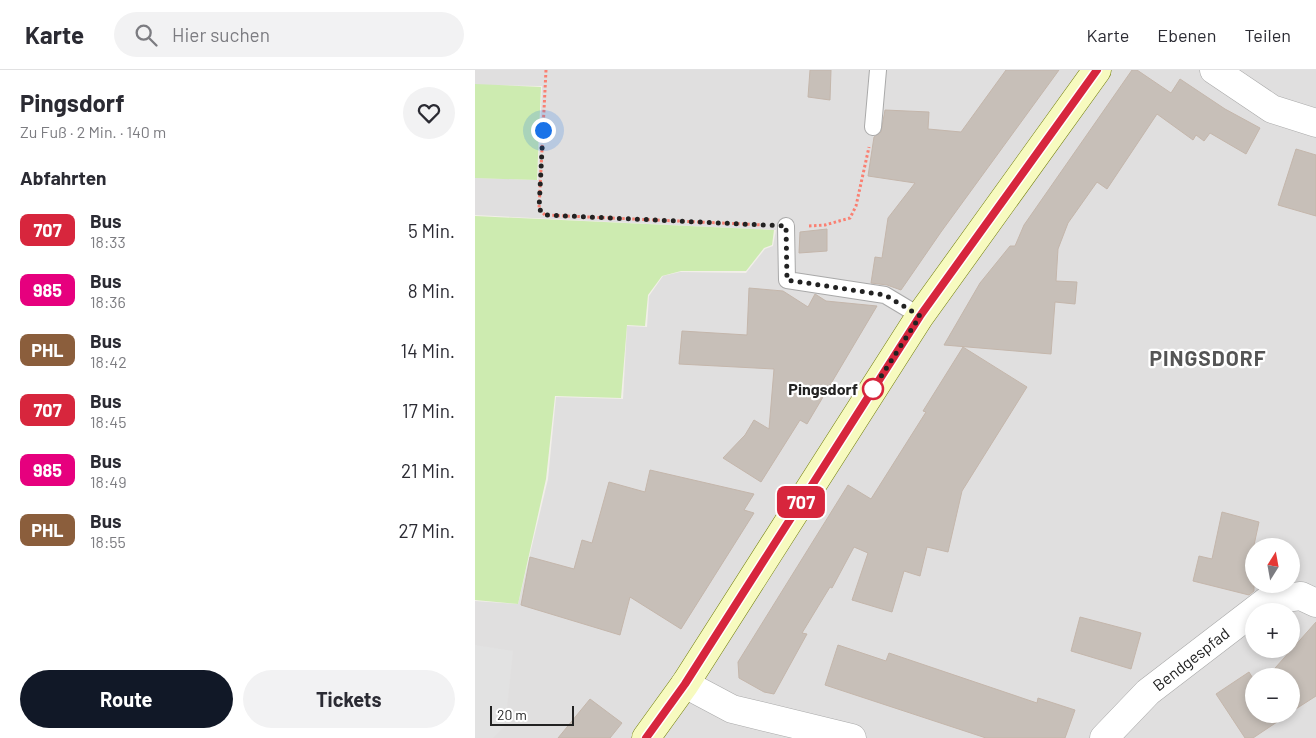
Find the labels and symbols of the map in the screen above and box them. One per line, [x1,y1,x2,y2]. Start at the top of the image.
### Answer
your location [531,118,556,143]
district label: PINGSDORF [1149,345,1267,370]
marker: Pingsdorf [862,378,884,400]
place label: Pingsdorf [788,379,858,398]
line badge: 707 [772,486,830,518]
north arrow [1245,538,1300,592]
street label: Bendgespfad [1149,623,1233,694]
scale bar [490,703,574,726]

